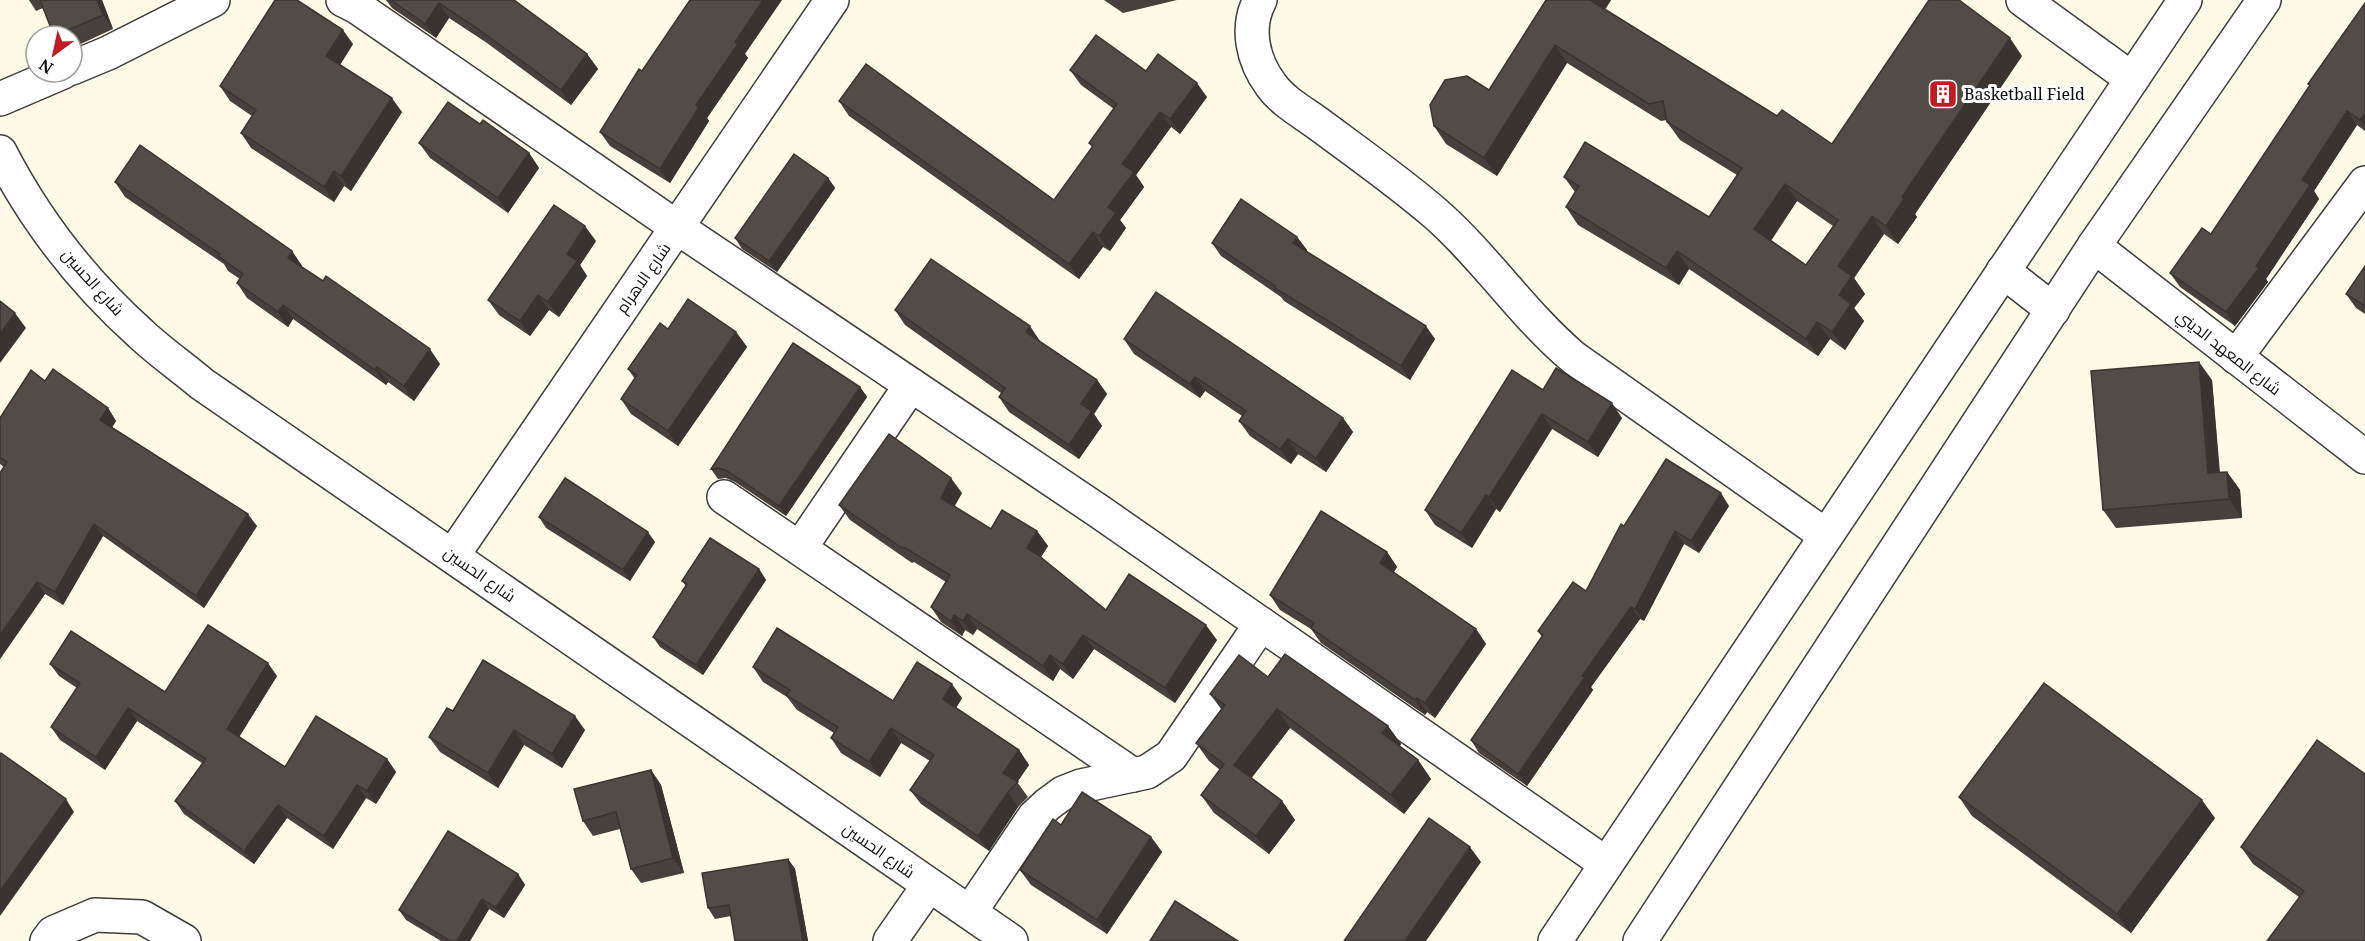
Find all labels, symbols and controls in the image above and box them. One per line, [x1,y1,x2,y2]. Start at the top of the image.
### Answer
north arrow [24,24,84,84]
text: N [34,54,57,79]
building icon: Basketball Field [1927,78,1959,110]
place label: Basketball Field [1964,83,2085,105]
street label: شارع الاهرام [611,238,676,318]
street label: شارع الحسين [56,244,129,321]
street label: شارع المعهد الديني [2170,304,2286,402]
street label: شارع الحسين [439,541,520,608]
street label: شارع الحسين [838,817,919,884]

